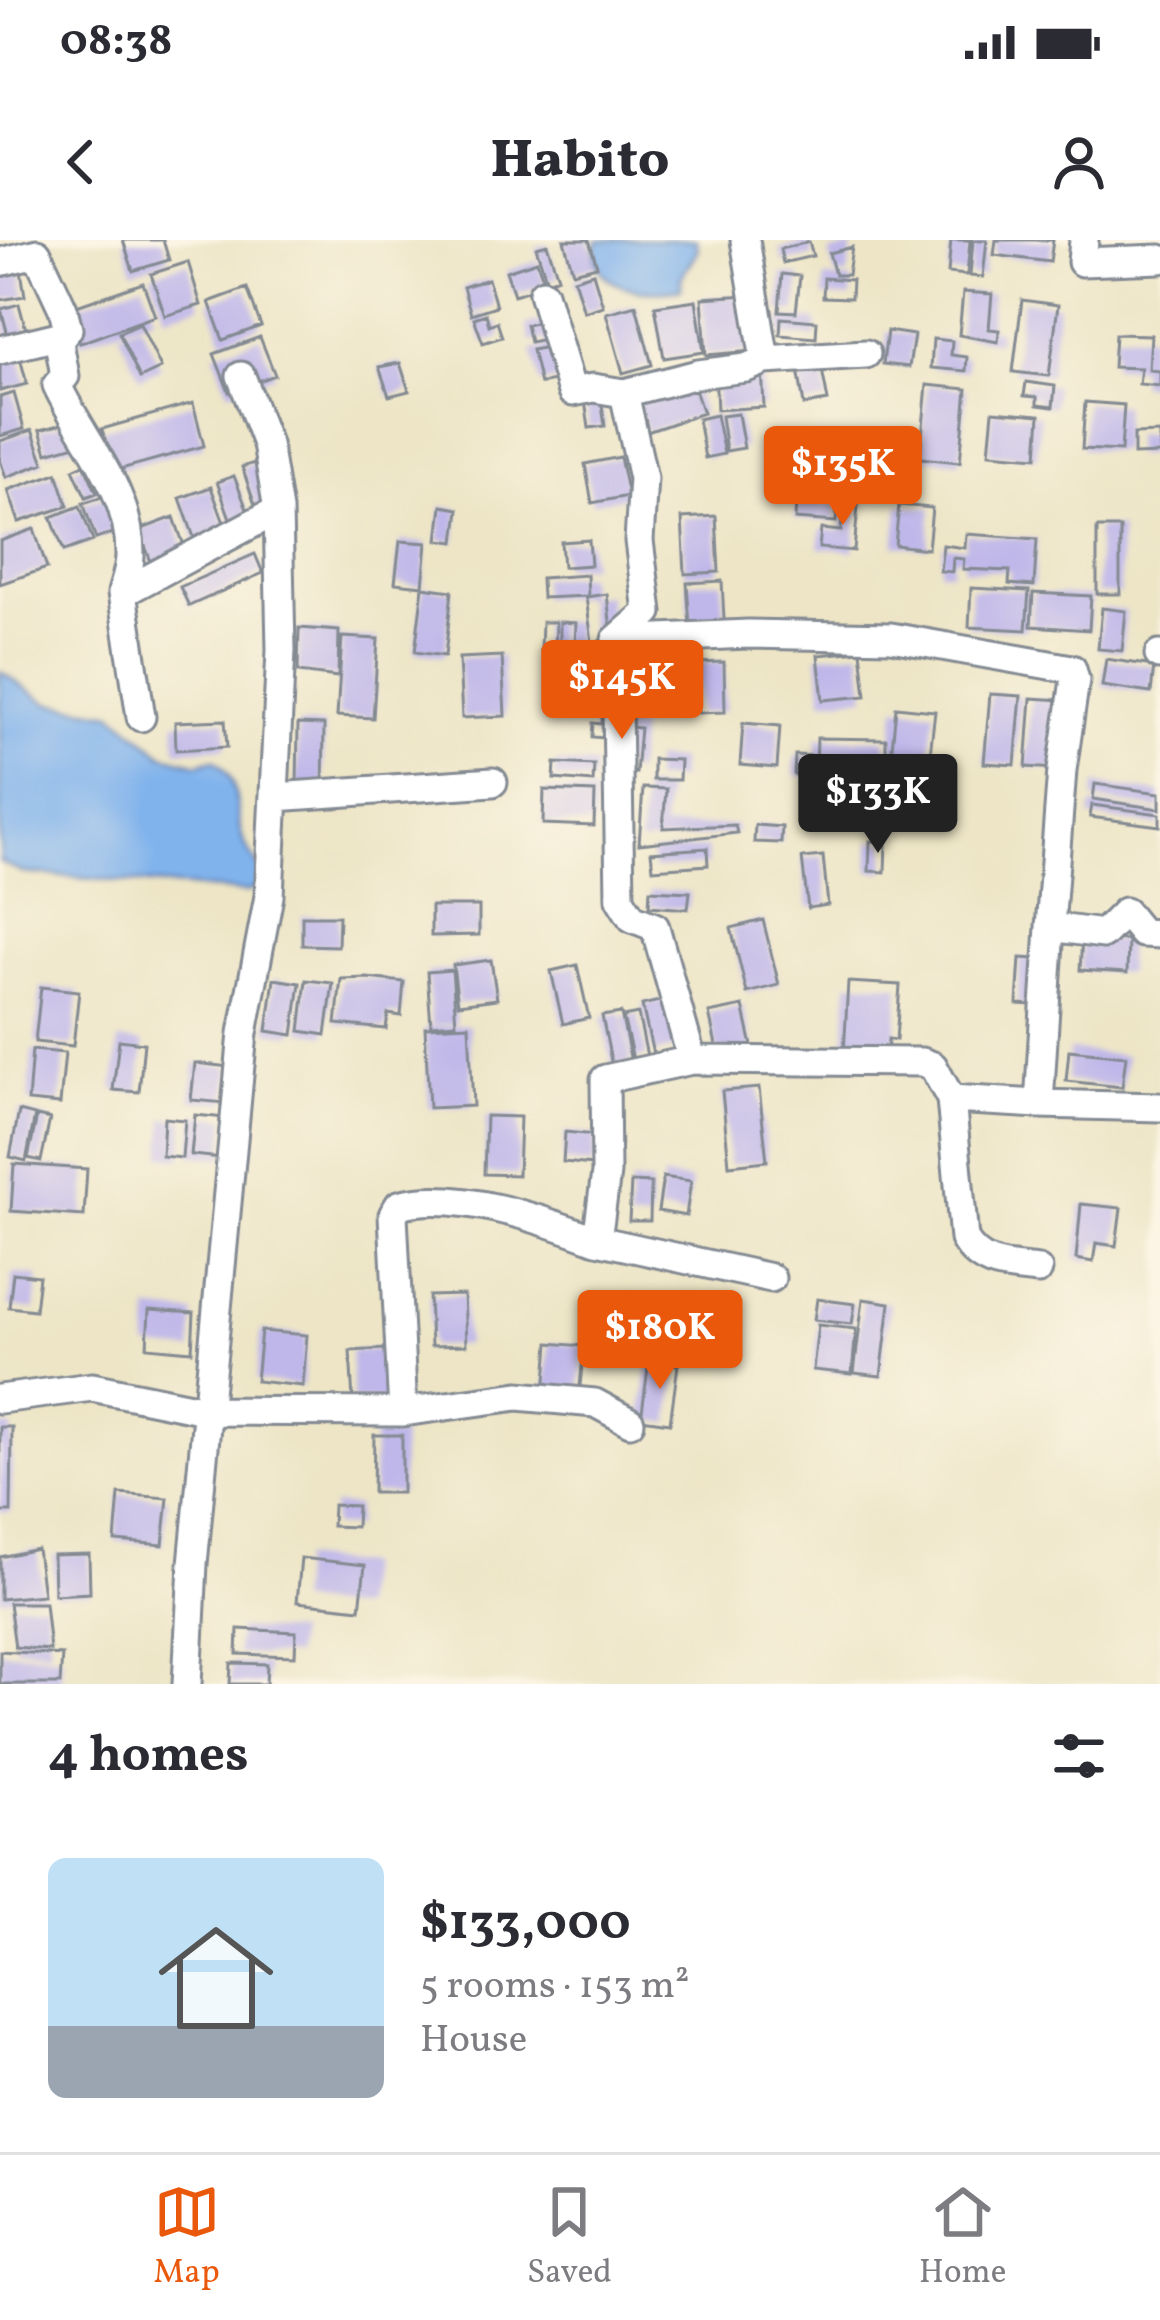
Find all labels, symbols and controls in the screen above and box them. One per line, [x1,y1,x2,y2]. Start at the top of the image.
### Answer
text: 08:38 [60,11,173,74]
text: Habito [490,125,670,200]
icon: back [48,129,114,195]
icon: person [1046,129,1112,195]
pin: $135K [759,426,927,528]
text: $135K [791,438,895,492]
pin: $145K [538,640,706,742]
text: $145K [568,652,676,706]
pin: $133K [794,754,962,856]
text: $133K [825,766,931,820]
pin: $180K [576,1290,744,1392]
text: $180K [605,1302,715,1356]
text: 4 homes [48,1721,249,1792]
icon: filters [1046,1723,1112,1789]
text: $133,000 [420,1889,631,1960]
icon: home [144,1906,288,2050]
text: 5 rooms · 153 m² [420,1960,690,2014]
text: House [420,2014,527,2068]
tab: Map [154,2179,220,2297]
tab: Saved [527,2179,612,2297]
tab: Home [919,2179,1006,2297]

